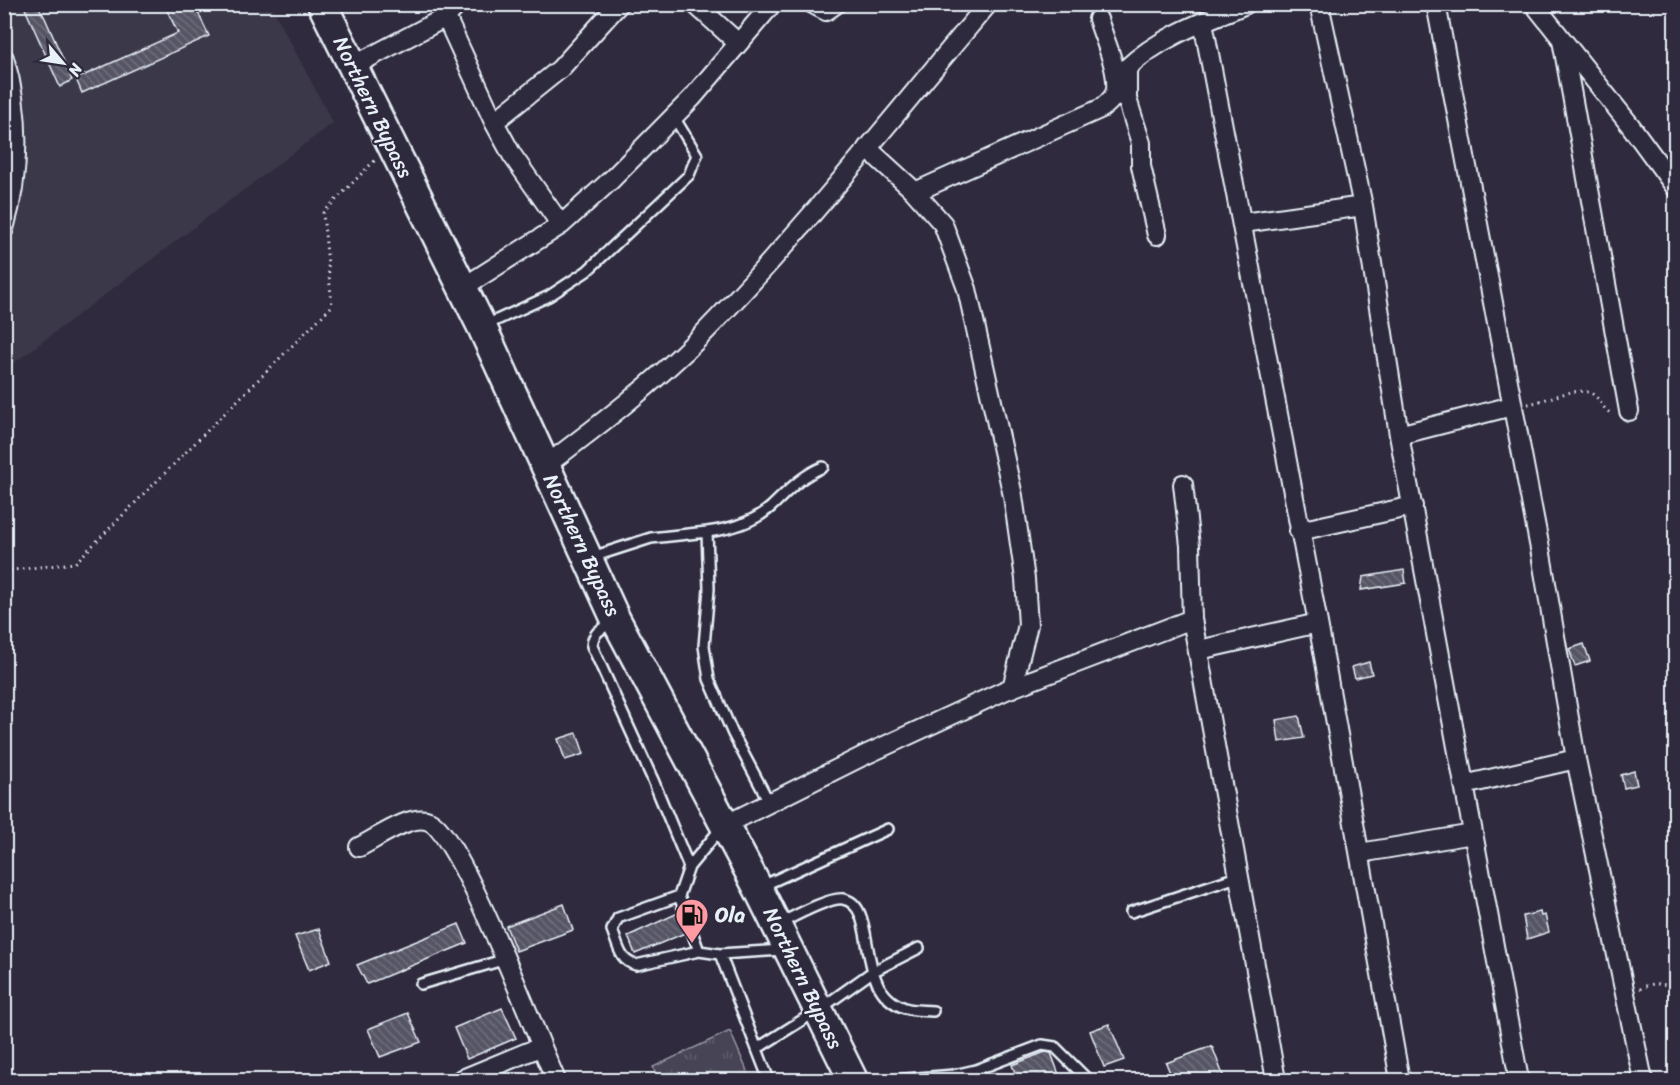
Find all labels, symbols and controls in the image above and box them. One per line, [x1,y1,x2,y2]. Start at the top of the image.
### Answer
street label: Northern Bypass [322,29,424,185]
north arrow [33,33,93,93]
text: N [60,57,92,83]
street label: Northern Bypass [532,467,632,623]
place label: Ola [715,896,746,934]
fuel station icon: Ola [674,897,710,944]
street label: Northern Bypass [752,900,854,1056]

